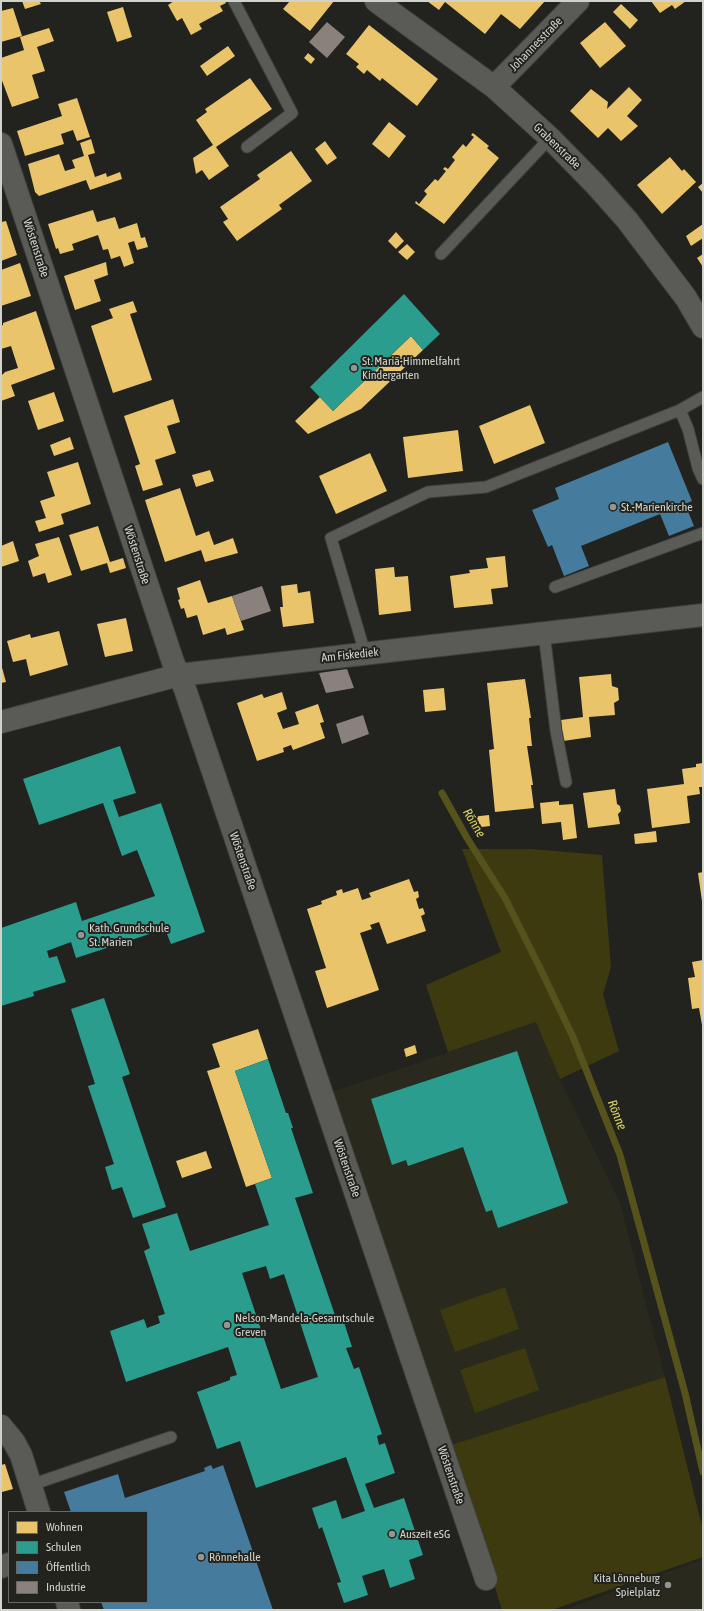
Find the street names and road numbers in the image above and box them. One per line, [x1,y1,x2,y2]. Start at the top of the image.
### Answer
street label: Johannesstraße [507,14,565,74]
street label: Grabenstraße [530,120,584,172]
street label: Wöstenstraße [20,217,52,279]
street label: Wöstenstraße [121,524,153,586]
street label: Am Fiskediek [321,645,379,665]
street label: Wöstenstraße [226,830,260,892]
street label: Wöstenstraße [330,1137,364,1199]
street label: Wöstenstraße [434,1444,468,1506]

